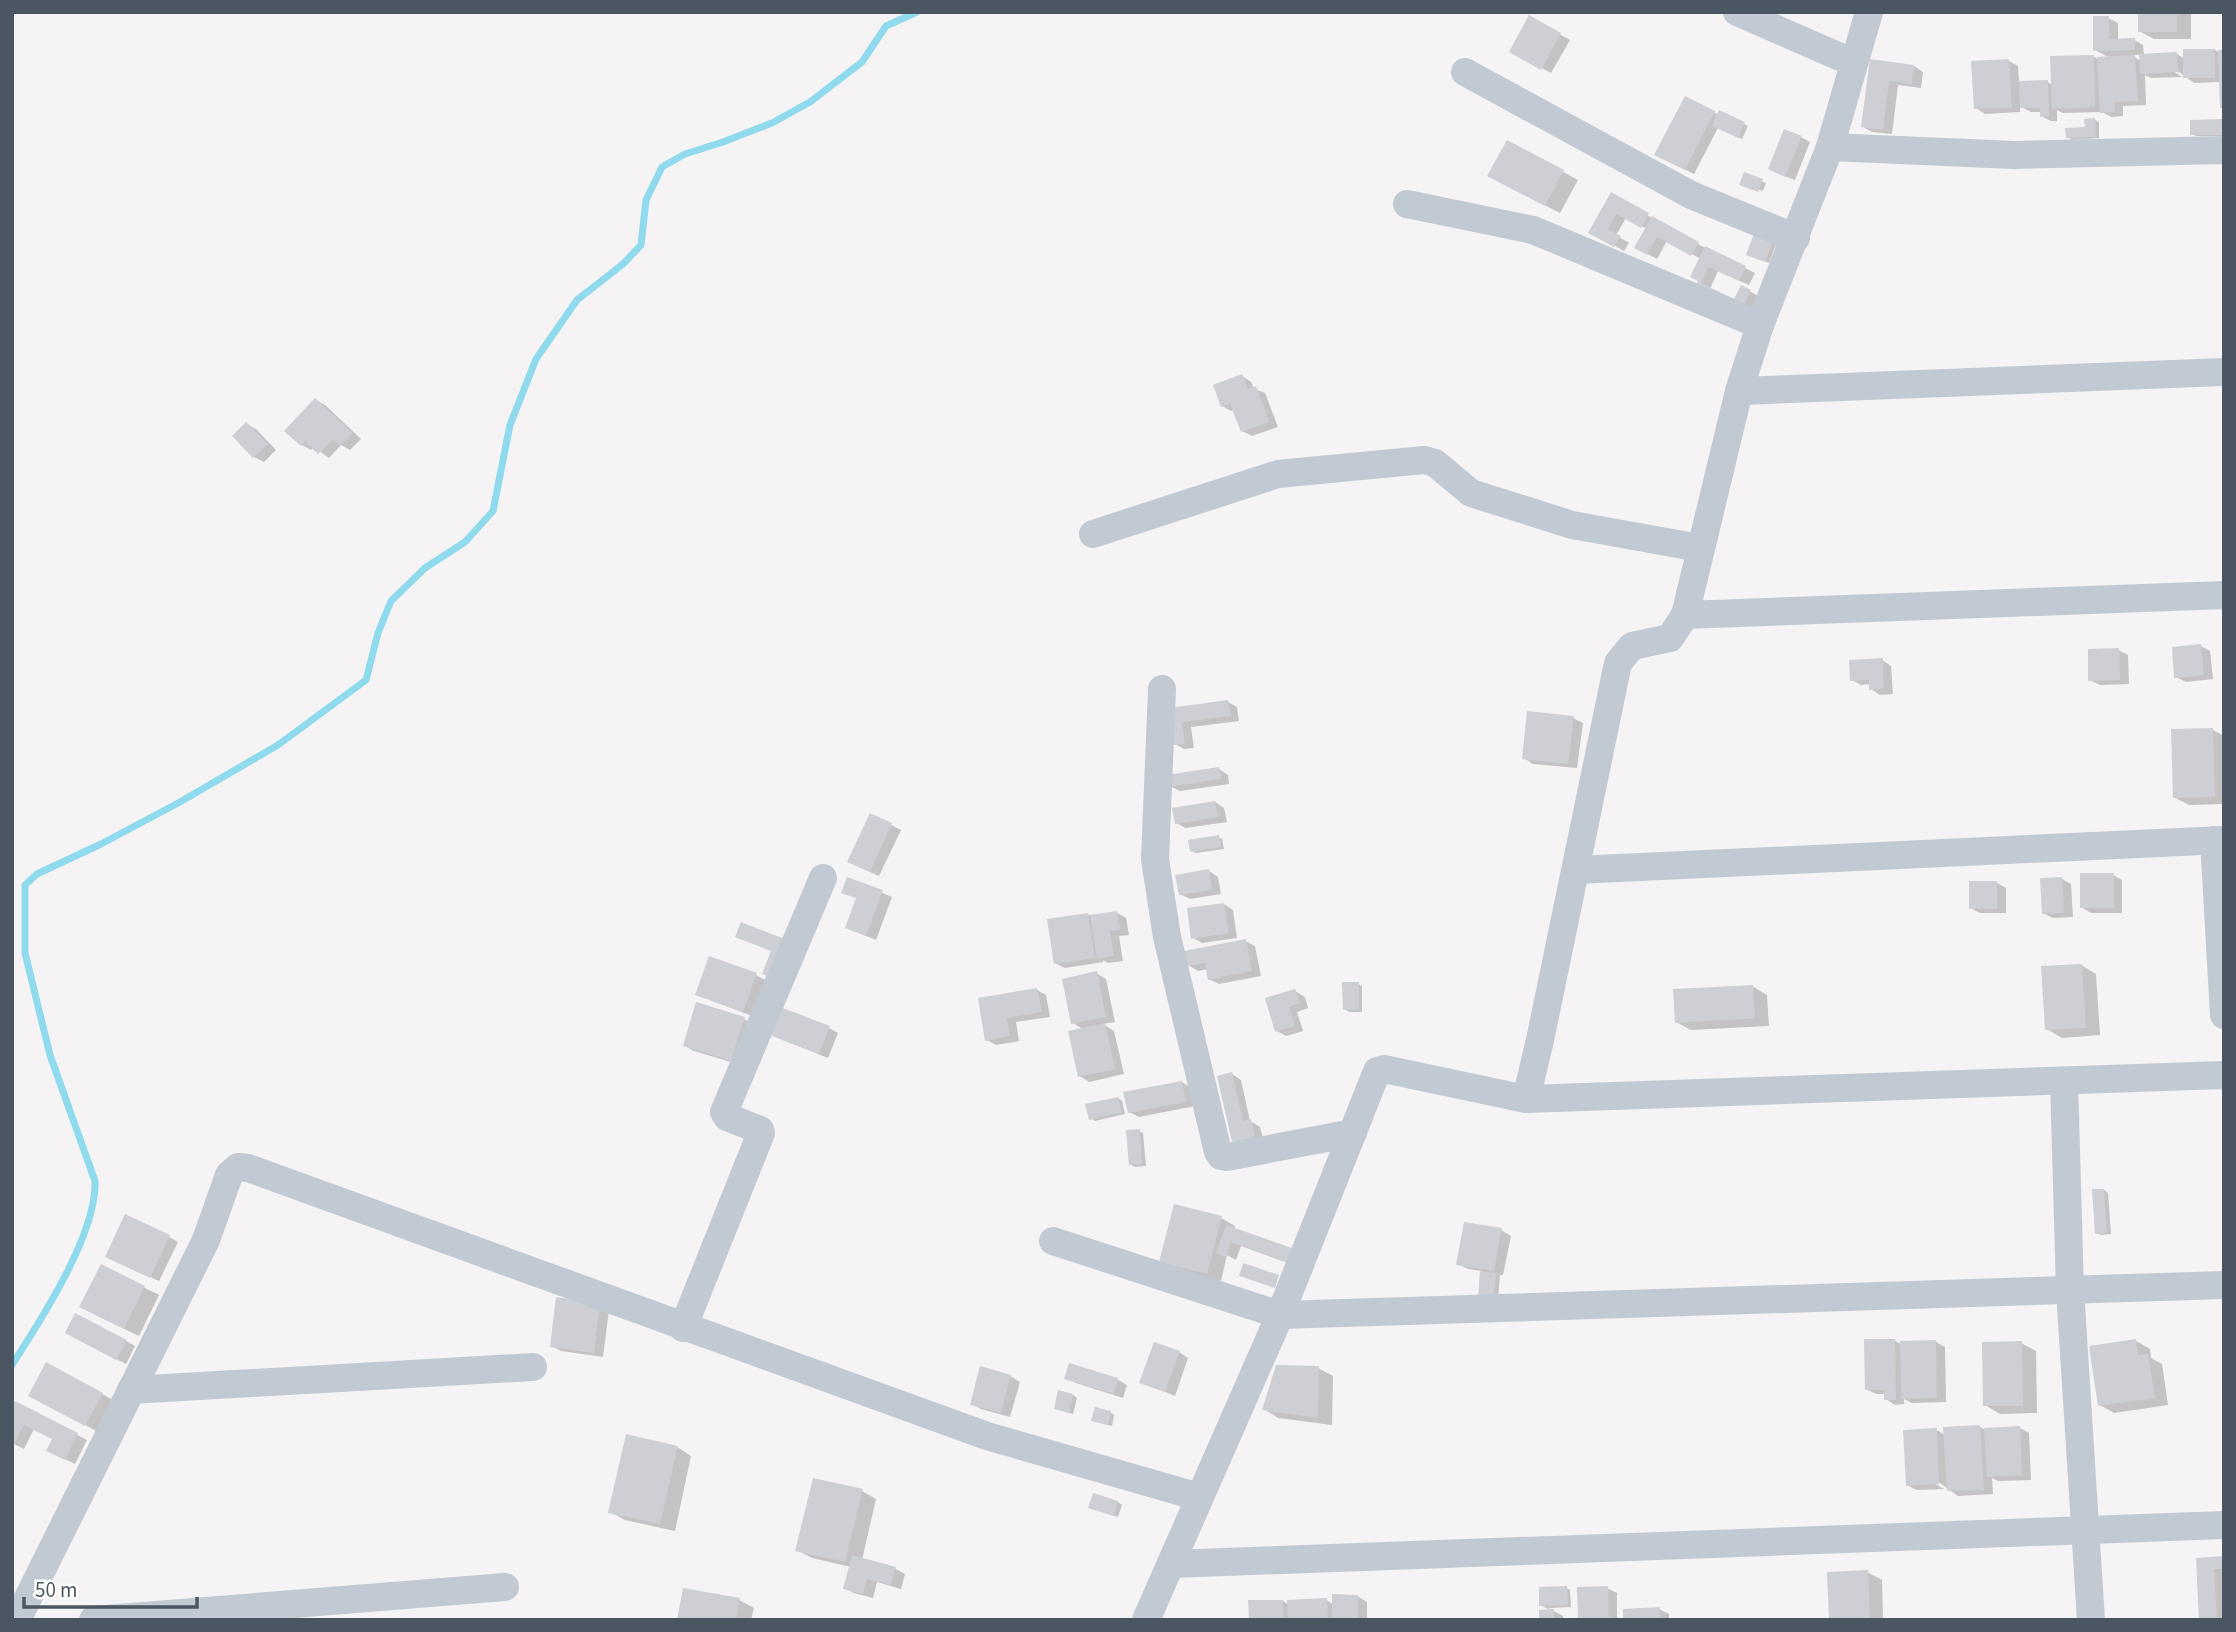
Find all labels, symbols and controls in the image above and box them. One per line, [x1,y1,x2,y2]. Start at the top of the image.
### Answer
scale bar [24,1566,198,1610]
text: 50 m [35,1575,77,1605]

